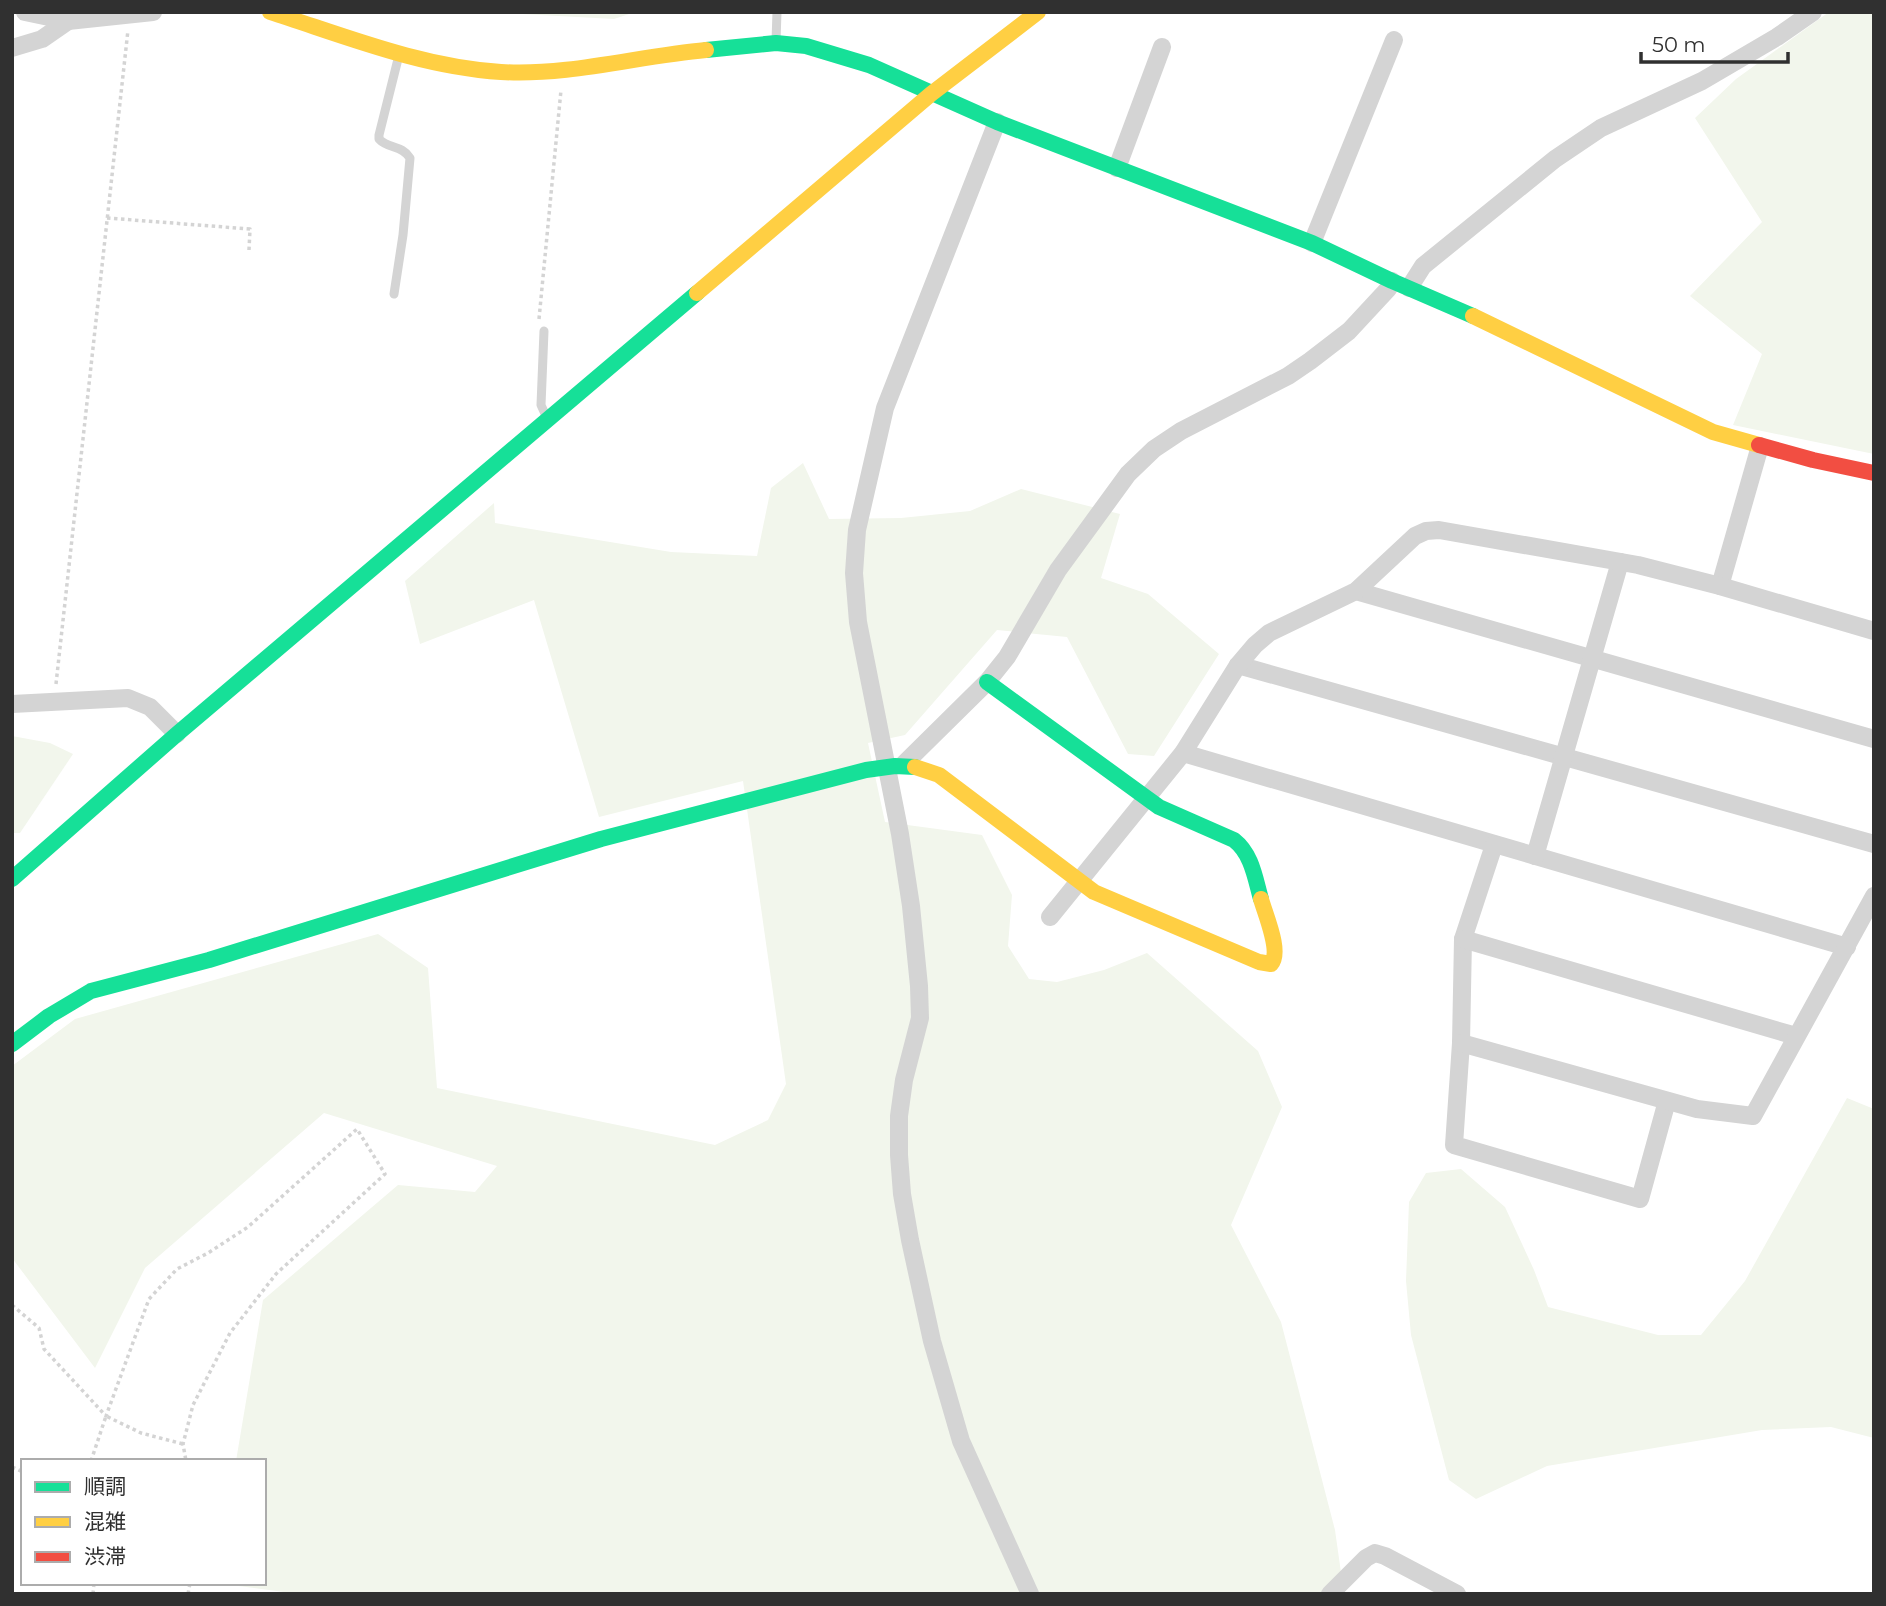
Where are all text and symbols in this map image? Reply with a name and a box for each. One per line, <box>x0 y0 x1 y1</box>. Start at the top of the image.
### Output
scale bar <box>1641 21 1788 65</box>
text: 50 m <box>1652 32 1706 57</box>
legend <box>21 1459 266 1585</box>
text: 順調 <box>84 1474 126 1499</box>
text: 混雑 <box>84 1509 126 1534</box>
text: 渋滞 <box>84 1544 126 1569</box>

